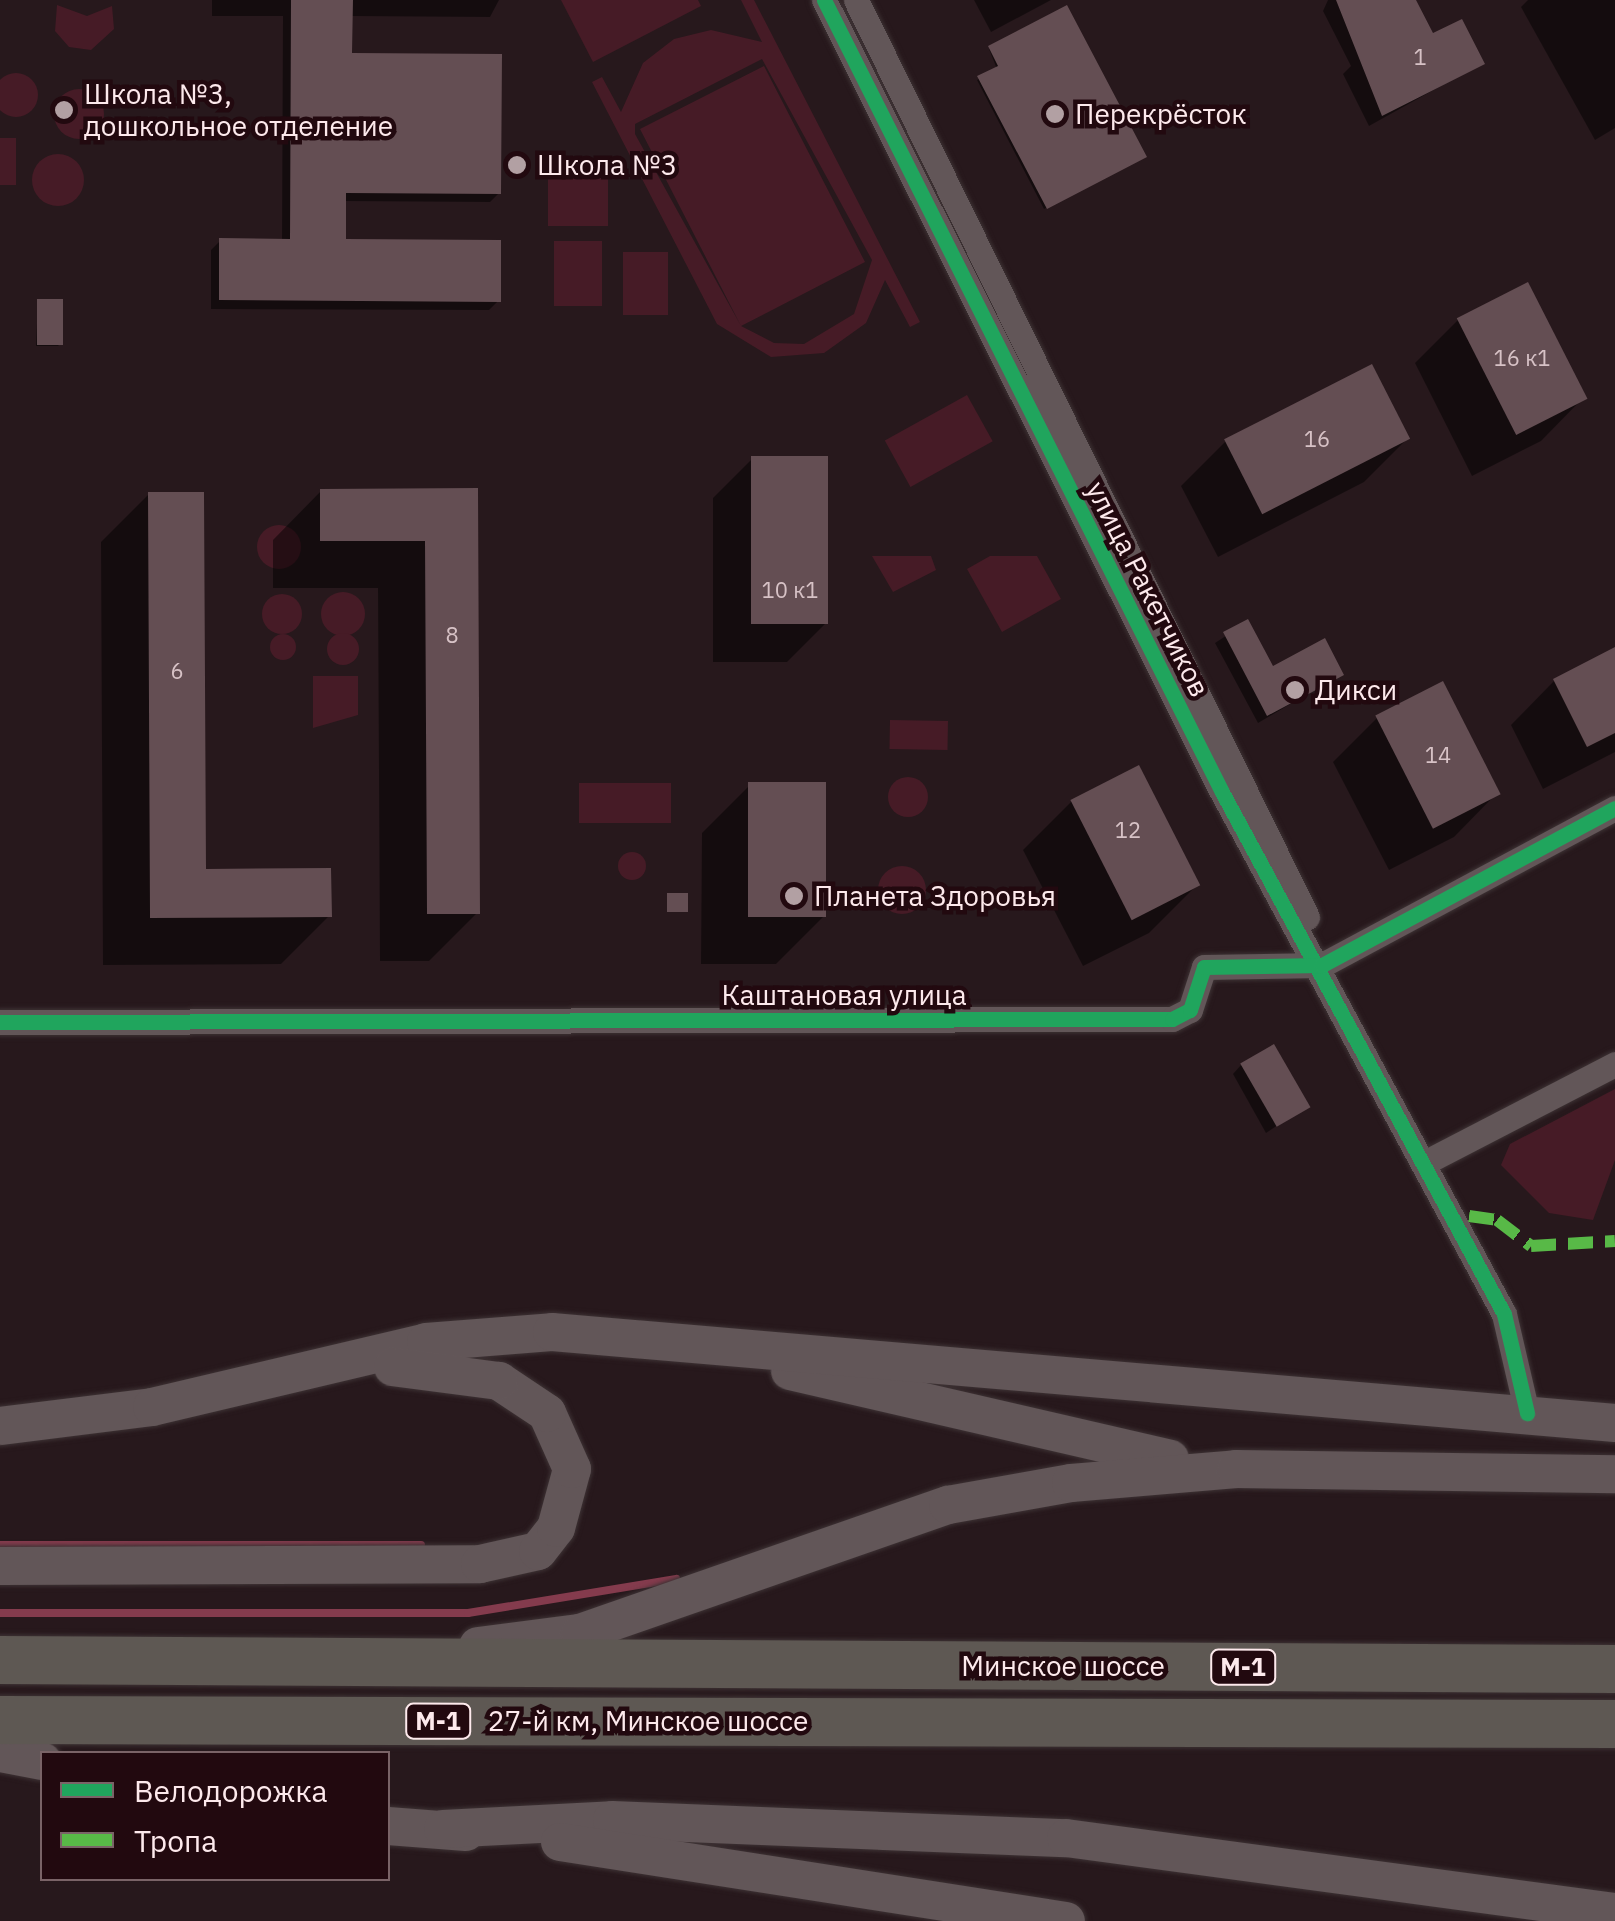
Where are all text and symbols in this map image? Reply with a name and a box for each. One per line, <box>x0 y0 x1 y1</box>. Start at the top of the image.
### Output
house number: 1 <box>1413 44 1427 70</box>
place label: Школа №3, дошкольное отделение <box>84 77 393 143</box>
place label: Перекрёсток <box>1075 97 1247 131</box>
marker: Школа №3, дошкольное отделение <box>53 99 75 121</box>
marker: Перекрёсток <box>1044 103 1066 125</box>
place label: Школа №3 <box>537 148 677 182</box>
marker: Школа №3 <box>506 154 528 176</box>
house number: 16 к1 <box>1494 345 1550 371</box>
house number: 16 <box>1304 426 1330 452</box>
street label: улица Ракетчиков <box>1079 476 1217 702</box>
house number: 10 к1 <box>762 577 818 603</box>
house number: 8 <box>445 622 459 648</box>
house number: 6 <box>170 658 184 684</box>
place label: Дикси <box>1315 673 1397 707</box>
marker: Дикси <box>1284 679 1306 701</box>
house number: 14 <box>1425 742 1451 768</box>
house number: 12 <box>1115 817 1141 843</box>
place label: Планета Здоровья <box>814 879 1056 913</box>
marker: Планета Здоровья <box>783 885 805 907</box>
street label: Каштановая улица <box>721 978 967 1012</box>
road number: М-1 <box>1208 1647 1278 1687</box>
street label: Минское шоссе <box>961 1649 1165 1683</box>
road number: М-1 <box>403 1701 473 1741</box>
street label: 27-й км, Минское шоссе <box>488 1704 808 1738</box>
legend <box>40 1751 390 1881</box>
text: Велодорожка <box>134 1771 328 1810</box>
text: Тропа <box>134 1821 217 1860</box>

